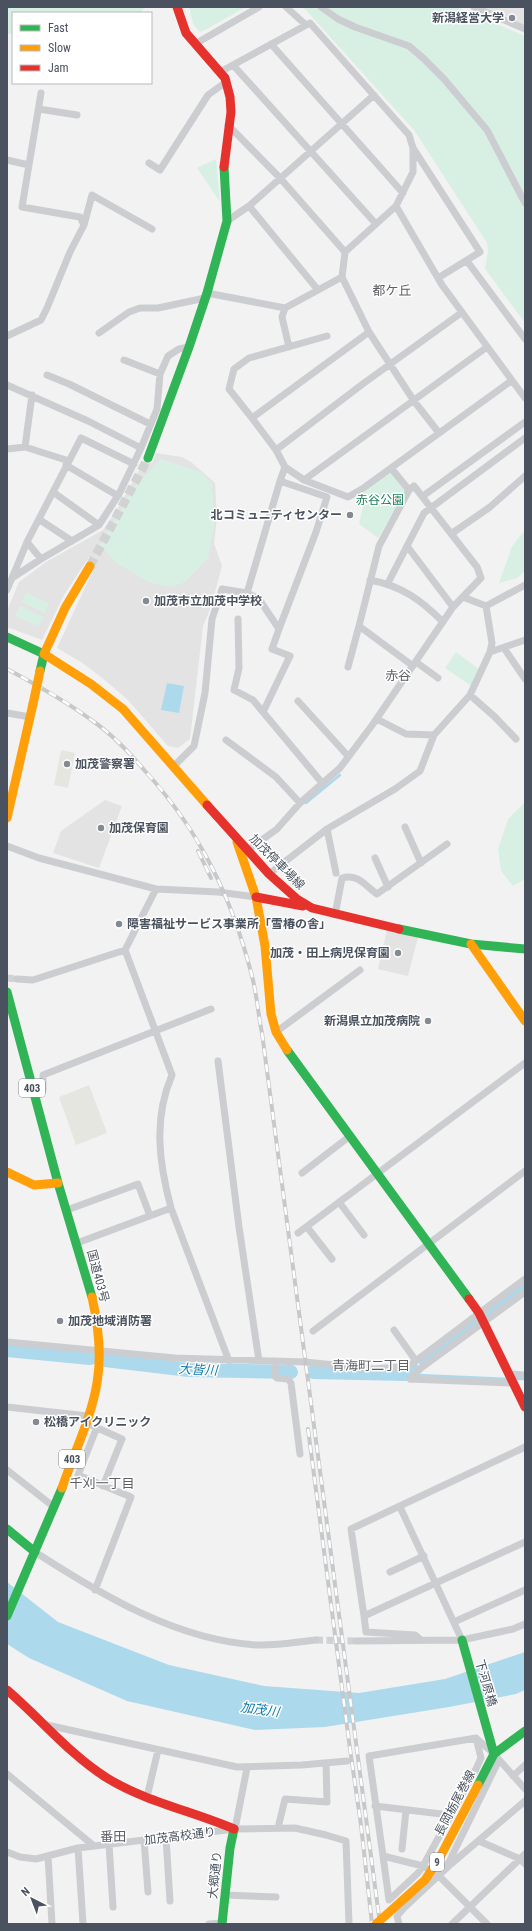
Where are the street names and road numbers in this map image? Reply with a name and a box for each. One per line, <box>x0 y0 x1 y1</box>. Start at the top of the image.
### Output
street label: 加茂停車場線 <box>247 832 307 892</box>
road number: 403 <box>19 1079 45 1097</box>
street label: 国道403号 <box>84 1248 112 1304</box>
road number: 403 <box>59 1450 85 1468</box>
street label: 下河原橋 <box>473 1658 499 1708</box>
street label: 長岡栃尾巻線 <box>432 1768 478 1838</box>
street label: 加茂高校通り <box>143 1825 217 1847</box>
street label: 大郷通り <box>206 1850 224 1900</box>
road number: 9 <box>430 1853 444 1871</box>

